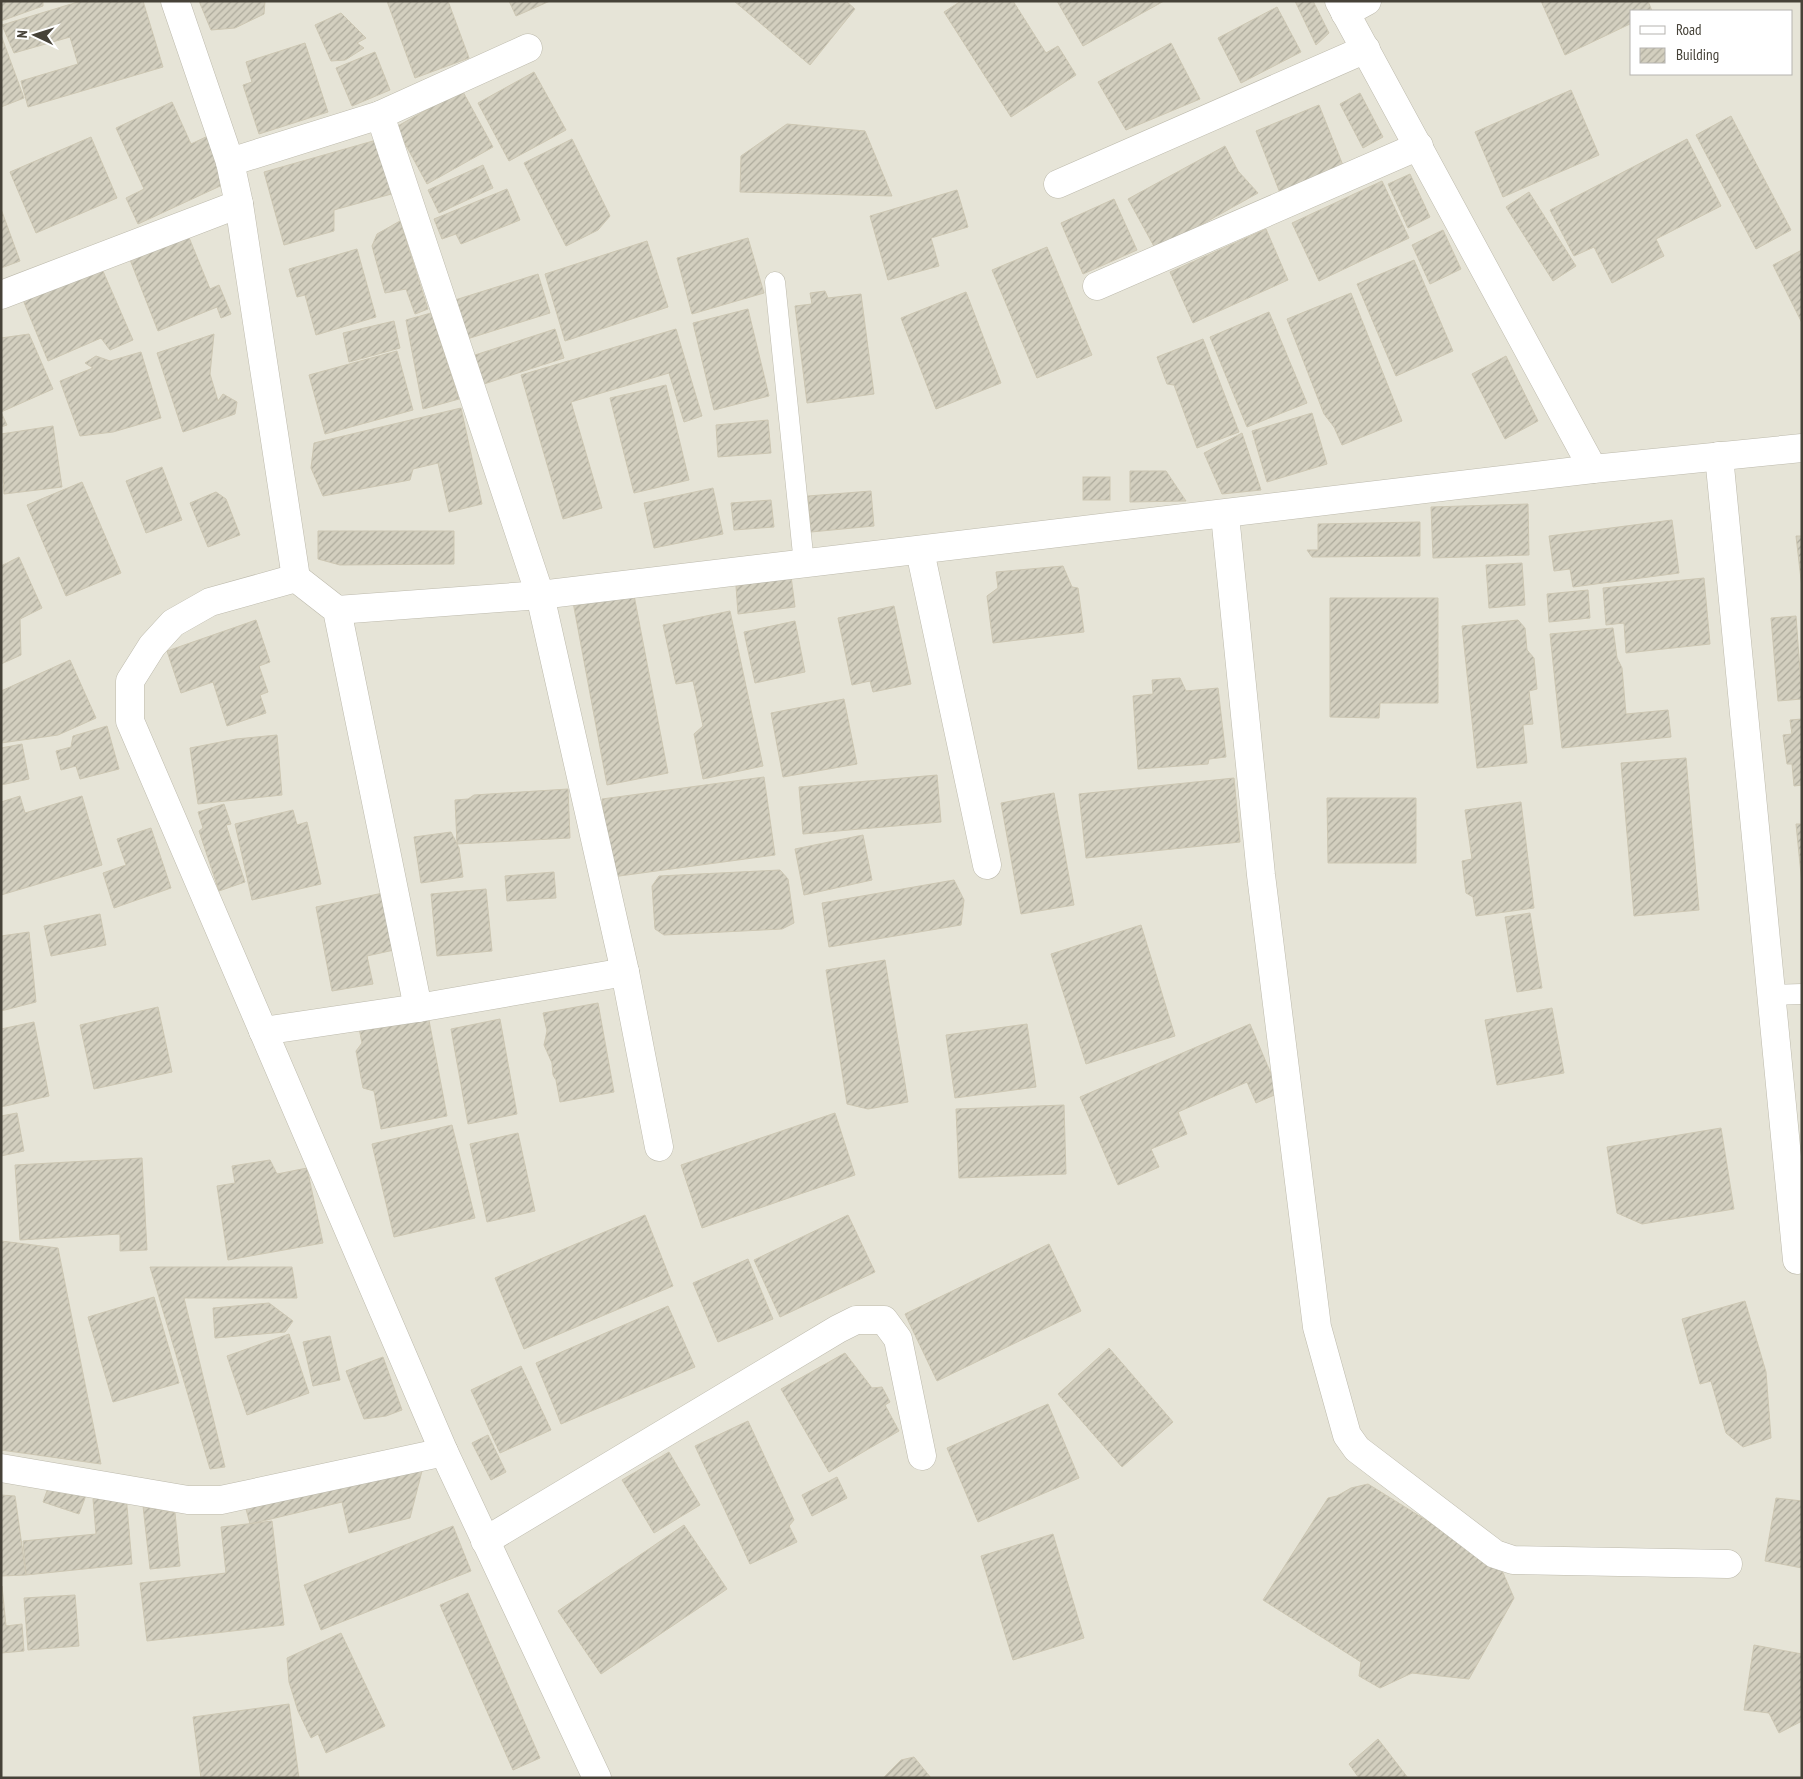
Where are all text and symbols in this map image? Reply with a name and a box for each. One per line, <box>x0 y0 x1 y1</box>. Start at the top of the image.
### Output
north arrow <box>10 10 60 60</box>
legend <box>1630 10 1793 75</box>
text: Road <box>1676 20 1702 39</box>
text: N <box>13 30 31 38</box>
text: Building <box>1676 45 1719 64</box>

